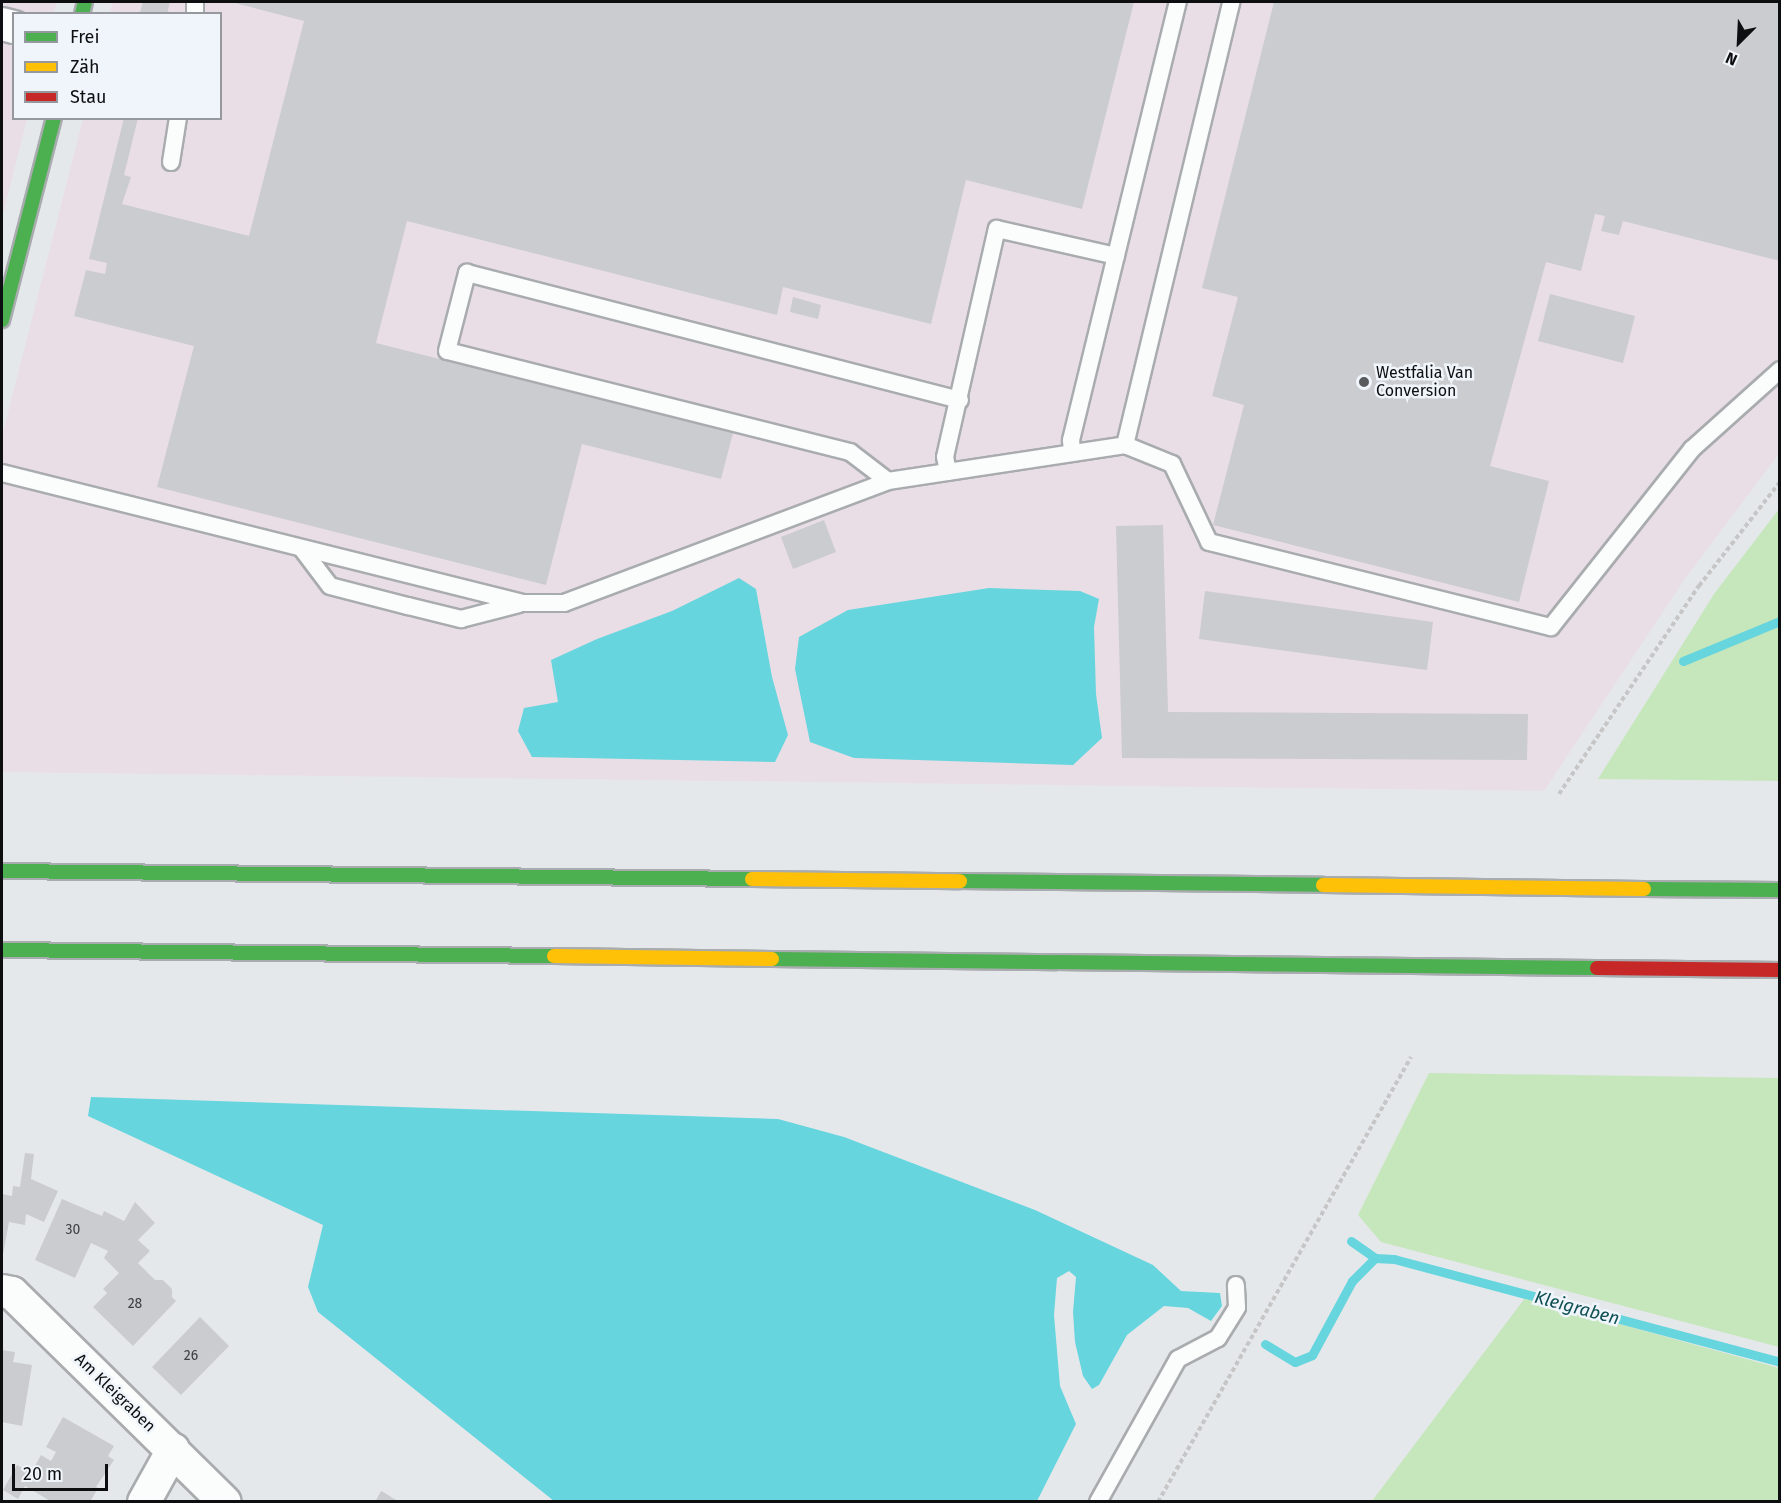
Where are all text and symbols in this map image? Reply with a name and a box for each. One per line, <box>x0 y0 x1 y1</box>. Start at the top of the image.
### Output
legend <box>12 12 222 120</box>
north arrow <box>1709 12 1769 72</box>
text: Frei <box>70 26 100 48</box>
text: N <box>1723 48 1740 70</box>
text: Zäh <box>70 56 99 78</box>
text: Stau <box>70 86 106 108</box>
place label: Westfalia Van Conversion <box>1376 363 1473 401</box>
marker: Westfalia Van Conversion <box>1357 375 1371 389</box>
house number: 30 <box>66 1222 80 1238</box>
water label: Kleigraben <box>1532 1286 1622 1330</box>
house number: 28 <box>128 1296 142 1312</box>
house number: 26 <box>184 1348 198 1364</box>
street label: Am Kleigraben <box>71 1350 159 1436</box>
scale bar <box>15 1452 111 1490</box>
text: 20 m <box>23 1463 62 1485</box>

